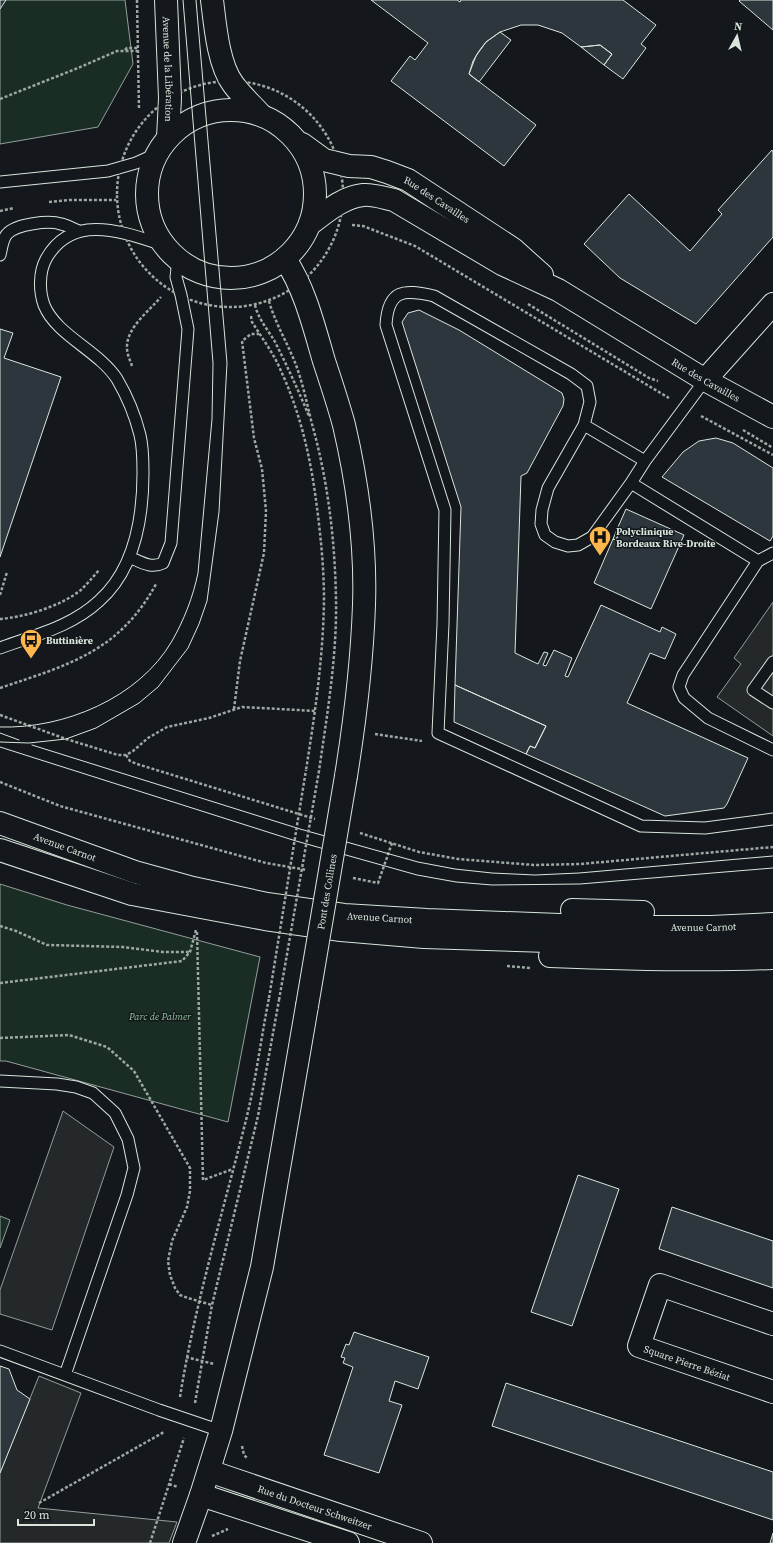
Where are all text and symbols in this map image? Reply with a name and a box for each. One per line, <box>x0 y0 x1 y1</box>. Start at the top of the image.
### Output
street label: Avenue de la Libération <box>160 16 176 122</box>
north arrow <box>717 16 757 56</box>
text: N <box>733 19 743 35</box>
street label: Rue des Cavailles <box>402 173 472 226</box>
street label: Rue des Cavailles <box>669 355 742 405</box>
hospital icon: Polyclinique Bordeaux Rive-Droite <box>587 524 613 557</box>
place label: Polyclinique Bordeaux Rive-Droite <box>616 525 715 550</box>
bus stop icon: Buttinière <box>18 627 44 660</box>
place label: Buttinière <box>46 634 93 647</box>
street label: Avenue Carnot <box>32 830 98 865</box>
street label: Pont des Collines <box>314 853 340 930</box>
street label: Avenue Carnot <box>347 909 413 926</box>
street label: Avenue Carnot <box>671 920 737 934</box>
park label: Parc de Palmer <box>128 1010 192 1023</box>
street label: Square Pierre Béziat <box>642 1342 733 1384</box>
street label: Rue du Docteur Schweitzer <box>256 1482 375 1533</box>
scale bar <box>18 1501 94 1527</box>
text: 20 m <box>24 1507 50 1523</box>

